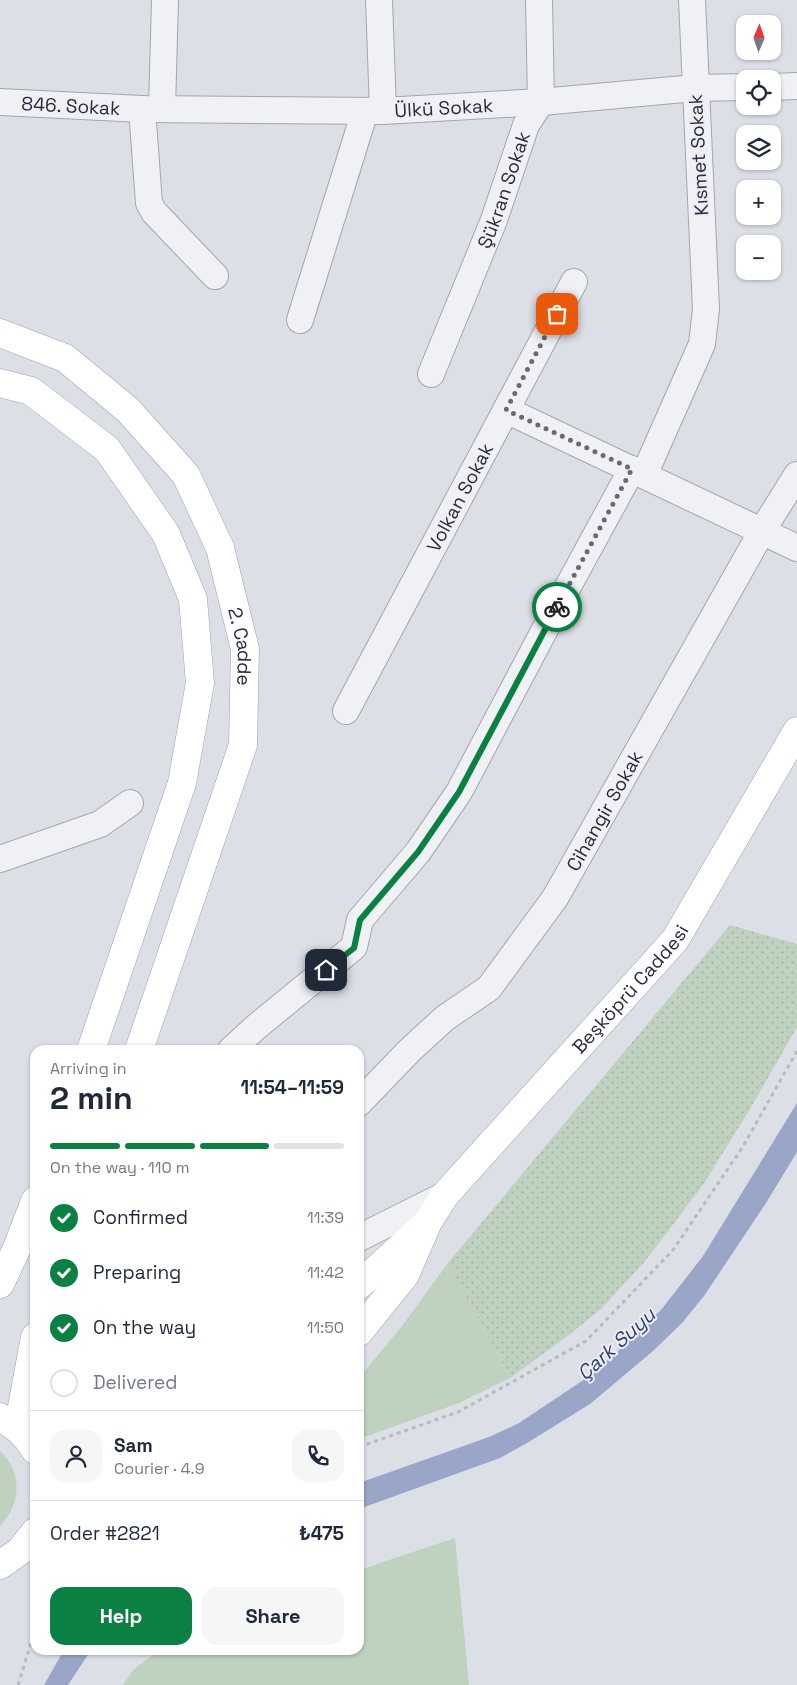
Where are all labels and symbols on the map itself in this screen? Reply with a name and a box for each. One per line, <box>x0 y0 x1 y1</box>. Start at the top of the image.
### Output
north arrow <box>736 15 781 60</box>
street label: 846. Sokak <box>21 91 121 121</box>
street label: Ülkü Sokak <box>394 93 494 123</box>
street label: Kısmet Sokak <box>683 94 714 216</box>
street label: Şükran Sokak <box>472 128 536 252</box>
pin <box>536 293 578 335</box>
street label: Volkan Sokak <box>421 439 499 556</box>
courier <box>532 582 582 632</box>
street label: 2. Cadde <box>222 605 257 686</box>
street label: Cihangir Sokak <box>561 746 649 876</box>
street label: Beşköprü Caddesi <box>567 920 694 1059</box>
pin <box>305 949 347 991</box>
water label: Çark Suyu <box>571 1301 662 1386</box>

